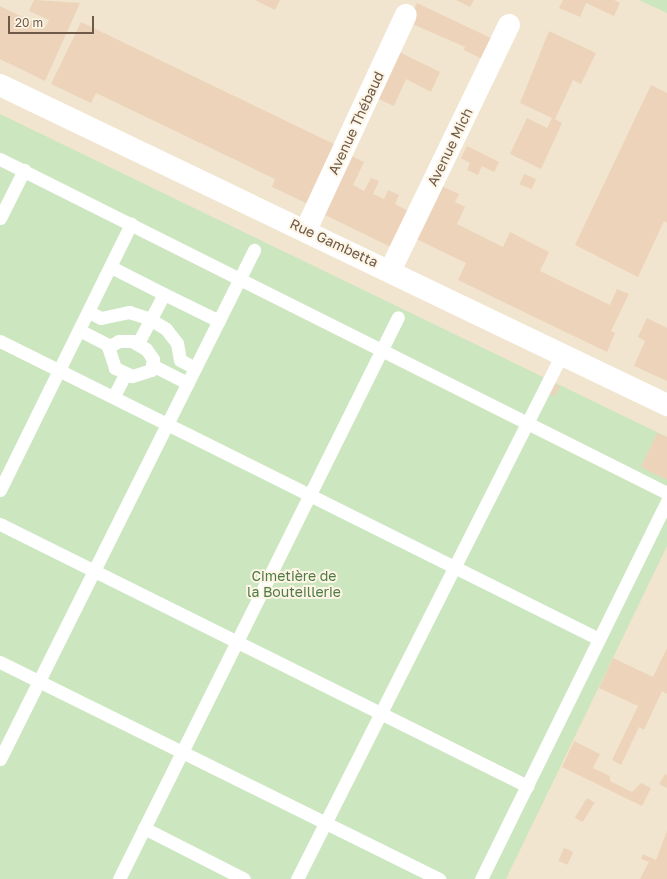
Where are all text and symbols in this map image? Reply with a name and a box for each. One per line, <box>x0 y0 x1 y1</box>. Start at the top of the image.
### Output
scale bar <box>10 8 96 34</box>
text: 20 m <box>15 15 43 30</box>
street label: Avenue Thébaud <box>325 69 387 177</box>
street label: Avenue Mich <box>424 105 476 189</box>
street label: Rue Gambetta <box>287 215 381 271</box>
park label: Cimetière de la Bouteillerie <box>247 568 341 600</box>

